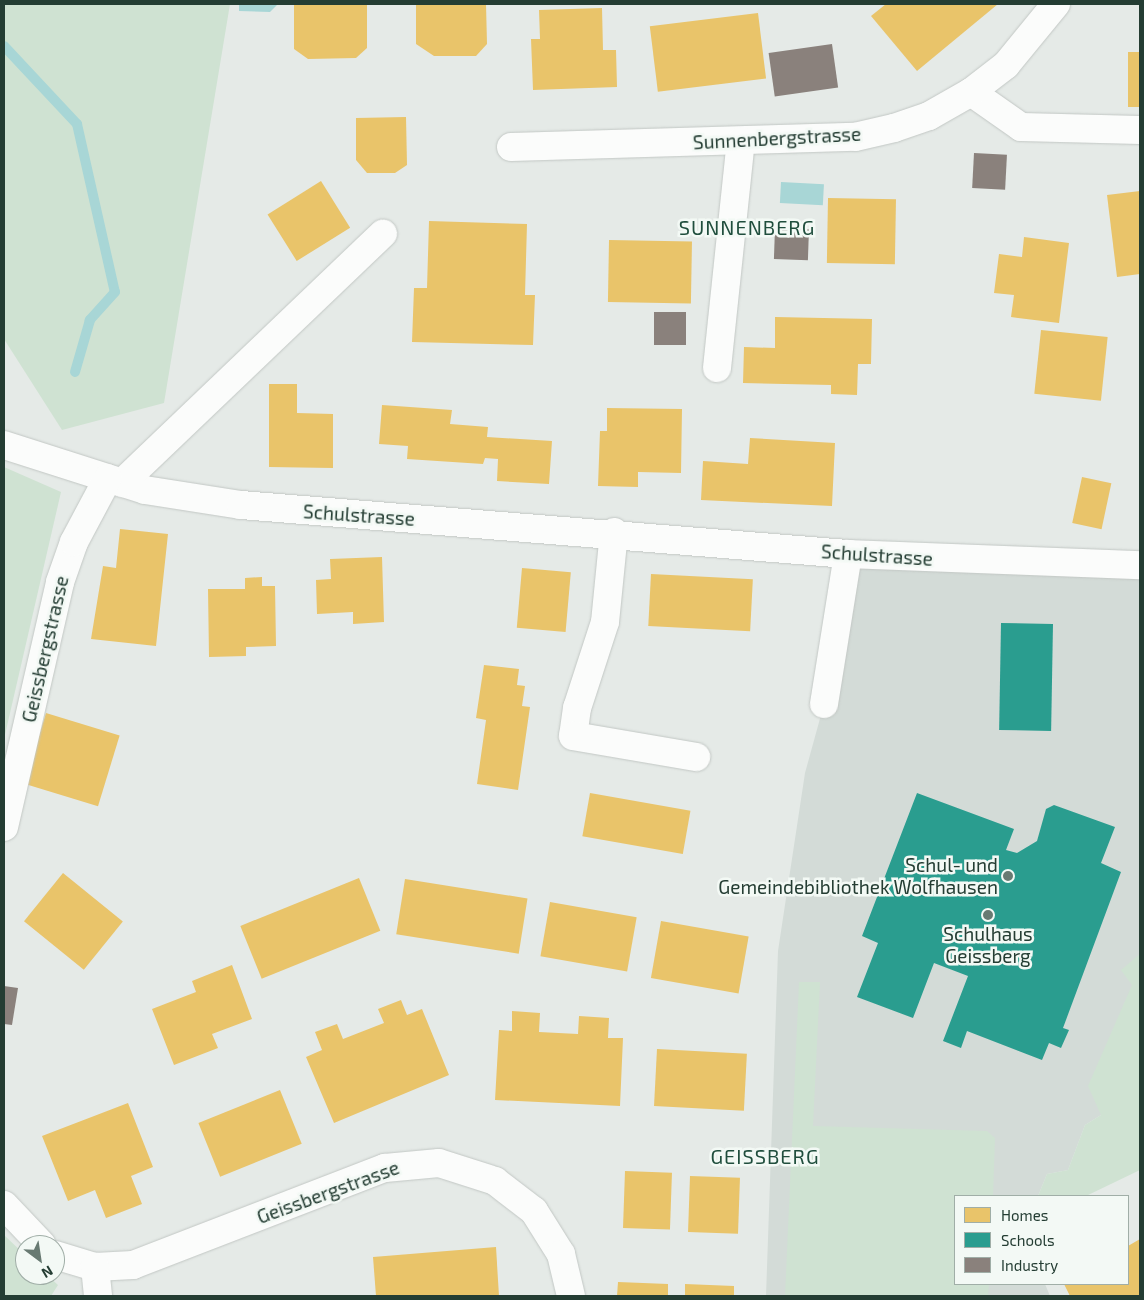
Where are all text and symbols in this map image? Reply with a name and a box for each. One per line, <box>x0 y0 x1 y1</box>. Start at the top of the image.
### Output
street label: Sunnenbergstrasse <box>692 122 862 154</box>
district label: SUNNENBERG <box>677 215 817 239</box>
street label: Schulstrasse <box>302 500 416 530</box>
street label: Schulstrasse <box>820 540 934 570</box>
street label: Geissbergstrasse <box>17 573 73 725</box>
place label: Schul- und Gemeindebibliothek Wolfhausen <box>718 854 998 898</box>
marker: Schul- und Gemeindebibliothek Wolfhausen <box>1002 870 1014 882</box>
marker: Schulhaus Geissberg <box>982 909 994 921</box>
place label: Schulhaus Geissberg <box>943 923 1033 967</box>
district label: GEISSBERG <box>709 1144 821 1168</box>
street label: Geissbergstrasse <box>254 1156 402 1228</box>
legend <box>954 1195 1129 1285</box>
text: Homes <box>1001 1206 1048 1224</box>
text: Schools <box>1001 1231 1055 1249</box>
north arrow <box>15 1235 65 1285</box>
text: Industry <box>1001 1256 1058 1274</box>
text: N <box>39 1263 56 1282</box>

